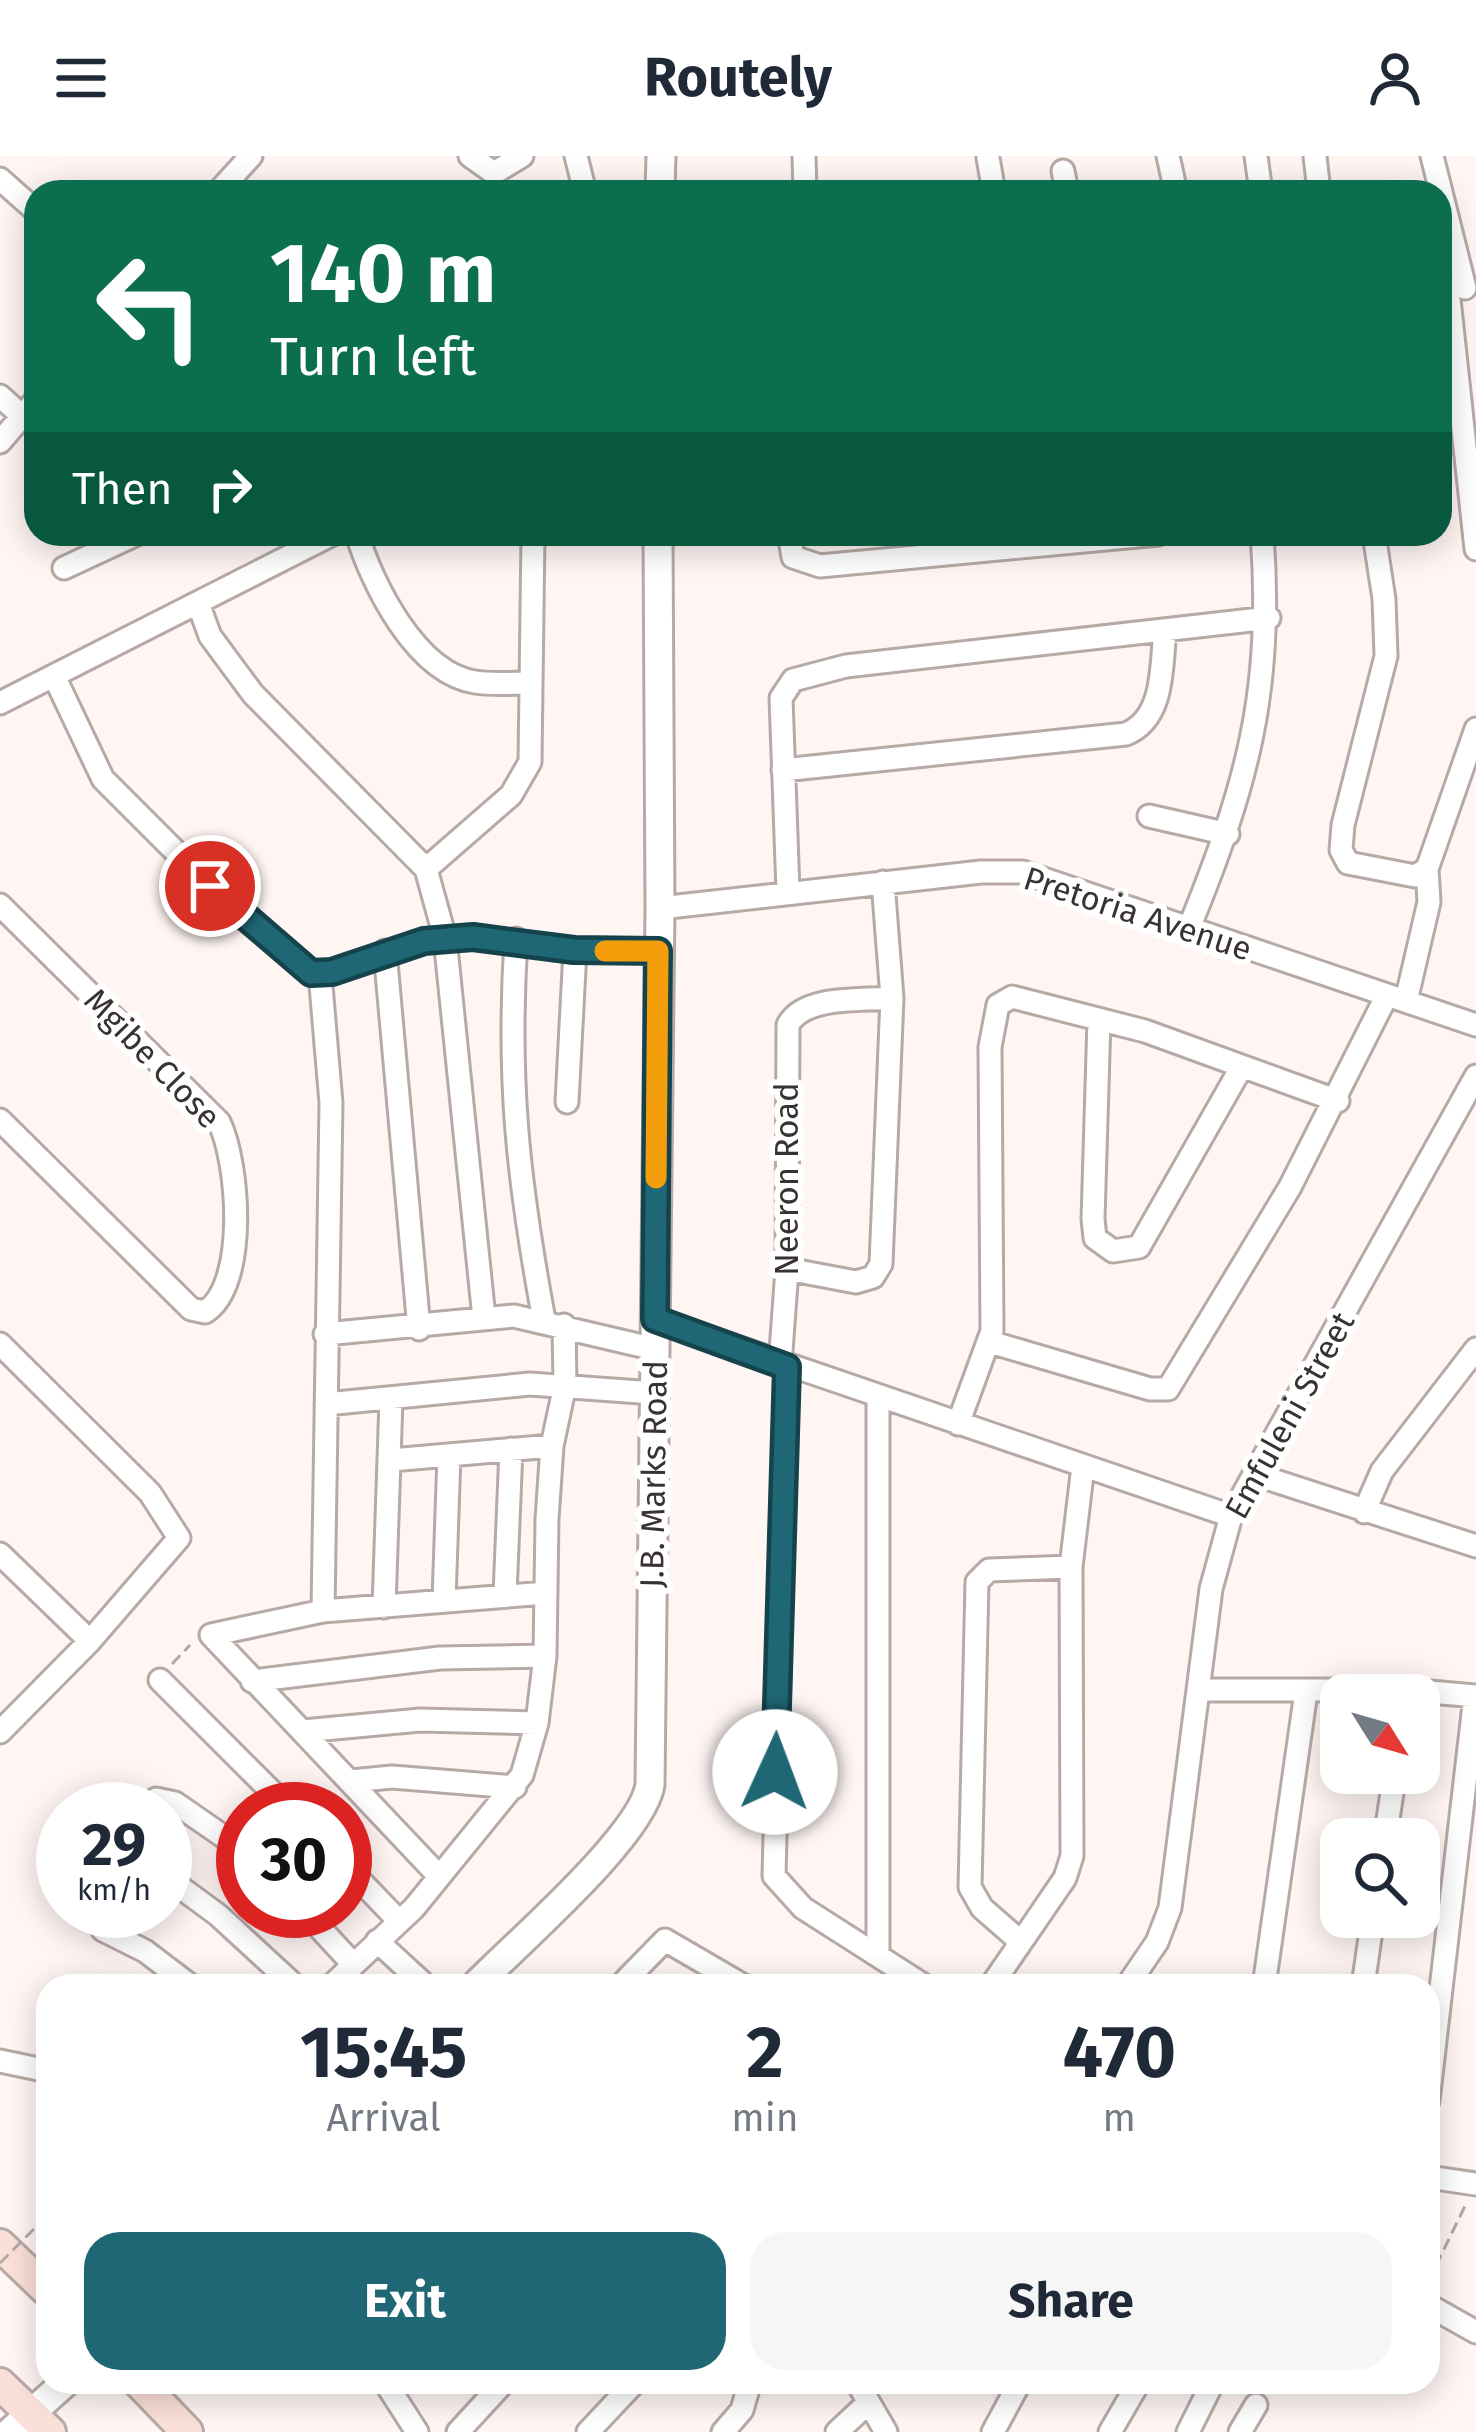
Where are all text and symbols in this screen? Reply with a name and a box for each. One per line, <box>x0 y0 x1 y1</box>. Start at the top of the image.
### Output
icon: menu <box>48 45 114 111</box>
icon: person <box>1362 45 1428 111</box>
text: Routely <box>644 46 832 110</box>
text: 140 m <box>270 223 496 324</box>
icon: left <box>72 228 228 384</box>
text: Turn left <box>270 325 477 389</box>
icon: right <box>197 456 263 522</box>
text: Then <box>72 462 173 516</box>
pin <box>159 835 261 937</box>
icon: arrive <box>177 853 243 919</box>
street label: Pretoria Avenue <box>1019 858 1257 970</box>
street label: Mgibe Close <box>76 980 229 1137</box>
street label: Neeron Road <box>767 1082 807 1276</box>
street label: Emfuleni Street <box>1217 1305 1363 1526</box>
street label: J.B. Marks Road <box>632 1360 676 1588</box>
north arrow <box>1320 1674 1440 1794</box>
map controls <box>1320 1674 1440 1938</box>
position arrow <box>712 1709 838 1835</box>
speed limit sign: 30 <box>216 1782 372 1938</box>
text: 29 <box>82 1809 146 1881</box>
button: search <box>1320 1818 1440 1938</box>
text: km/h <box>77 1872 151 1908</box>
text: 15:45 <box>300 2010 467 2096</box>
text: 2 <box>746 2010 783 2096</box>
text: 470 <box>1062 2010 1176 2096</box>
text: Arrival <box>326 2095 441 2141</box>
text: min <box>731 2095 799 2141</box>
text: m <box>1103 2095 1136 2141</box>
button: Exit <box>84 2232 726 2370</box>
button: Share <box>750 2232 1392 2370</box>

